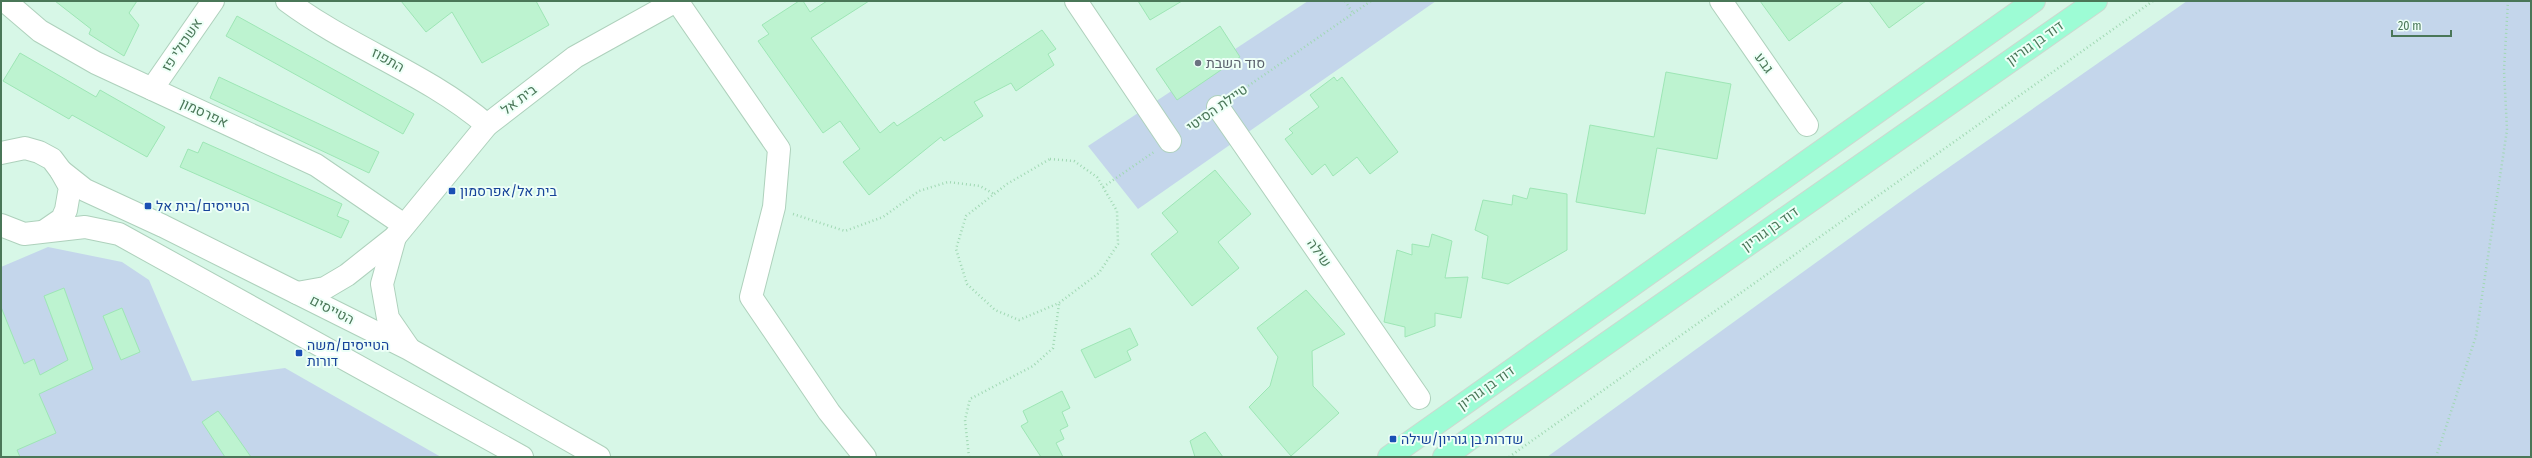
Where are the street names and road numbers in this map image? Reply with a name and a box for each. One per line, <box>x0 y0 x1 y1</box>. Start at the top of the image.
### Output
street label: אשכולי פז <box>158 15 206 75</box>
street label: דוד בן גוריון <box>2003 17 2067 69</box>
street label: התפוז <box>369 44 407 76</box>
street label: גבע <box>1751 50 1777 76</box>
street label: בית אל <box>498 81 541 119</box>
street label: טיילת הסיטי <box>1183 81 1251 135</box>
street label: אפרסמון <box>177 95 231 131</box>
street label: דוד בן גוריון <box>1738 203 1802 255</box>
street label: שילה <box>1303 236 1335 270</box>
street label: הטייסים <box>307 292 357 328</box>
street label: דוד בן גוריון <box>1454 362 1518 414</box>

